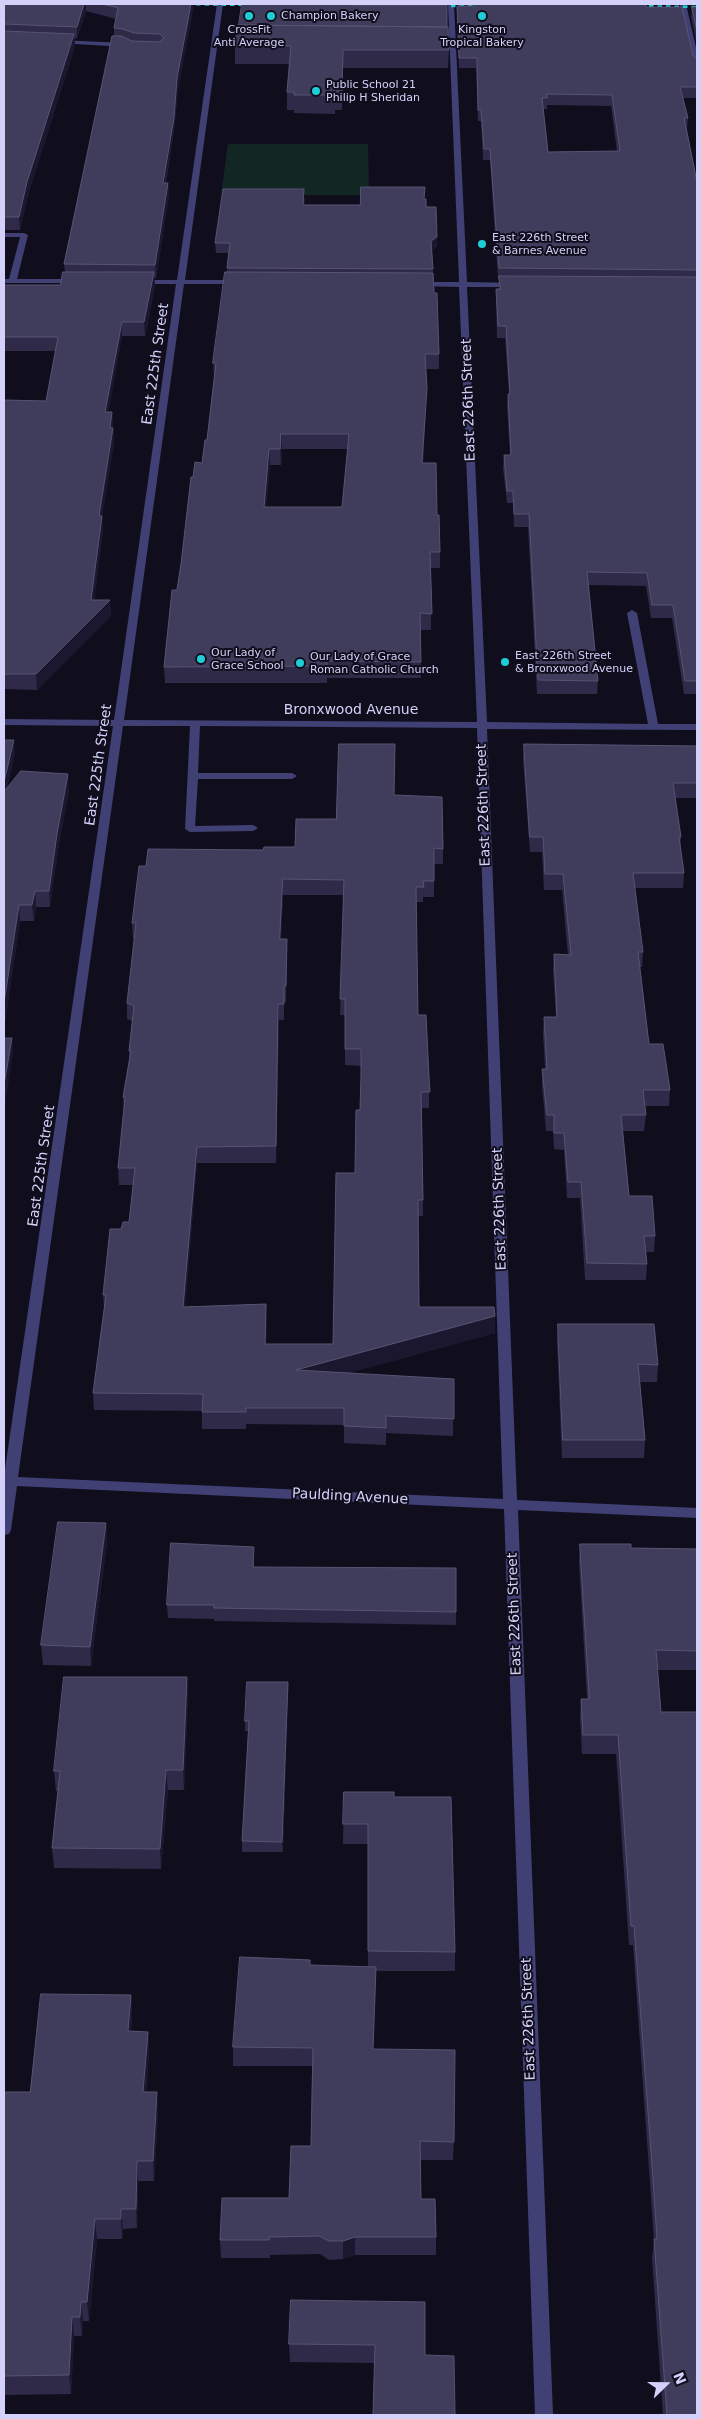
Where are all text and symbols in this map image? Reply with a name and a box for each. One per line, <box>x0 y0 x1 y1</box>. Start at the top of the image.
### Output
place label: Champion Bakery <box>281 9 378 23</box>
marker: CrossFit Anti Average <box>243 10 255 22</box>
marker: Champion Bakery <box>265 10 277 22</box>
marker: Kingston Tropical Bakery <box>476 10 488 22</box>
place label: CrossFit Anti Average <box>214 23 284 49</box>
place label: Kingston Tropical Bakery <box>440 23 524 49</box>
place label: Public School 21 Philip H Sheridan <box>326 78 420 104</box>
marker: Public School 21 Philip H Sheridan <box>310 85 322 97</box>
place label: East 226th Street & Barnes Avenue <box>492 231 588 257</box>
marker: East 226th Street & Barnes Avenue <box>476 238 488 250</box>
street label: East 225th Street <box>139 302 173 426</box>
street label: East 226th Street <box>458 338 480 462</box>
place label: Our Lady of Grace School <box>211 646 284 672</box>
place label: East 226th Street & Bronxwood Avenue <box>515 649 633 675</box>
place label: Our Lady of Grace Roman Catholic Church <box>310 650 439 676</box>
marker: Our Lady of Grace School <box>195 653 207 665</box>
marker: East 226th Street & Bronxwood Avenue <box>499 656 511 668</box>
marker: Our Lady of Grace Roman Catholic Church <box>294 657 306 669</box>
street label: Bronxwood Avenue <box>284 702 418 718</box>
street label: East 225th Street <box>82 703 116 827</box>
street label: East 226th Street <box>473 743 495 867</box>
street label: East 225th Street <box>25 1104 59 1228</box>
street label: East 226th Street <box>489 1147 511 1271</box>
street label: Paulding Avenue <box>292 1486 408 1508</box>
street label: East 226th Street <box>504 1552 526 1676</box>
street label: East 226th Street <box>518 1957 540 2081</box>
north arrow <box>641 2359 691 2409</box>
text: N <box>670 2370 690 2387</box>

